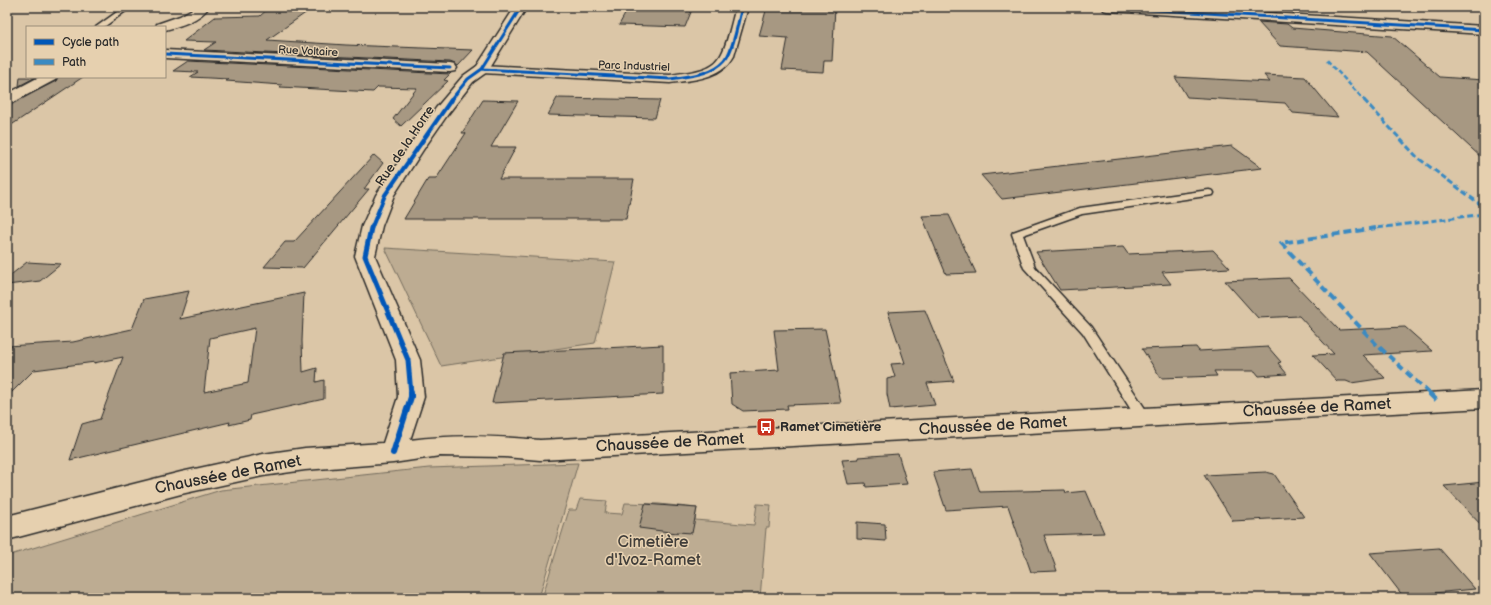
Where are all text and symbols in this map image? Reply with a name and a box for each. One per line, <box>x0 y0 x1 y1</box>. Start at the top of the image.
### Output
legend <box>26 26 166 78</box>
text: Cycle path <box>62 35 119 50</box>
street label: Rue Voltaire <box>278 43 339 59</box>
text: Path <box>62 55 87 70</box>
street label: Parc Industriel <box>598 58 670 74</box>
street label: Rue de la Horre <box>372 102 438 189</box>
street label: Chaussée de Ramet <box>1242 395 1392 421</box>
street label: Chaussée de Ramet <box>918 413 1068 439</box>
bus stop icon: Ramet Cimetière <box>755 416 777 438</box>
place label: Ramet Cimetière <box>780 419 882 435</box>
street label: Chaussée de Ramet <box>595 430 745 456</box>
street label: Chaussée de Ramet <box>153 451 303 498</box>
park label: Cimetière d'Ivoz-Ramet <box>605 533 701 570</box>

